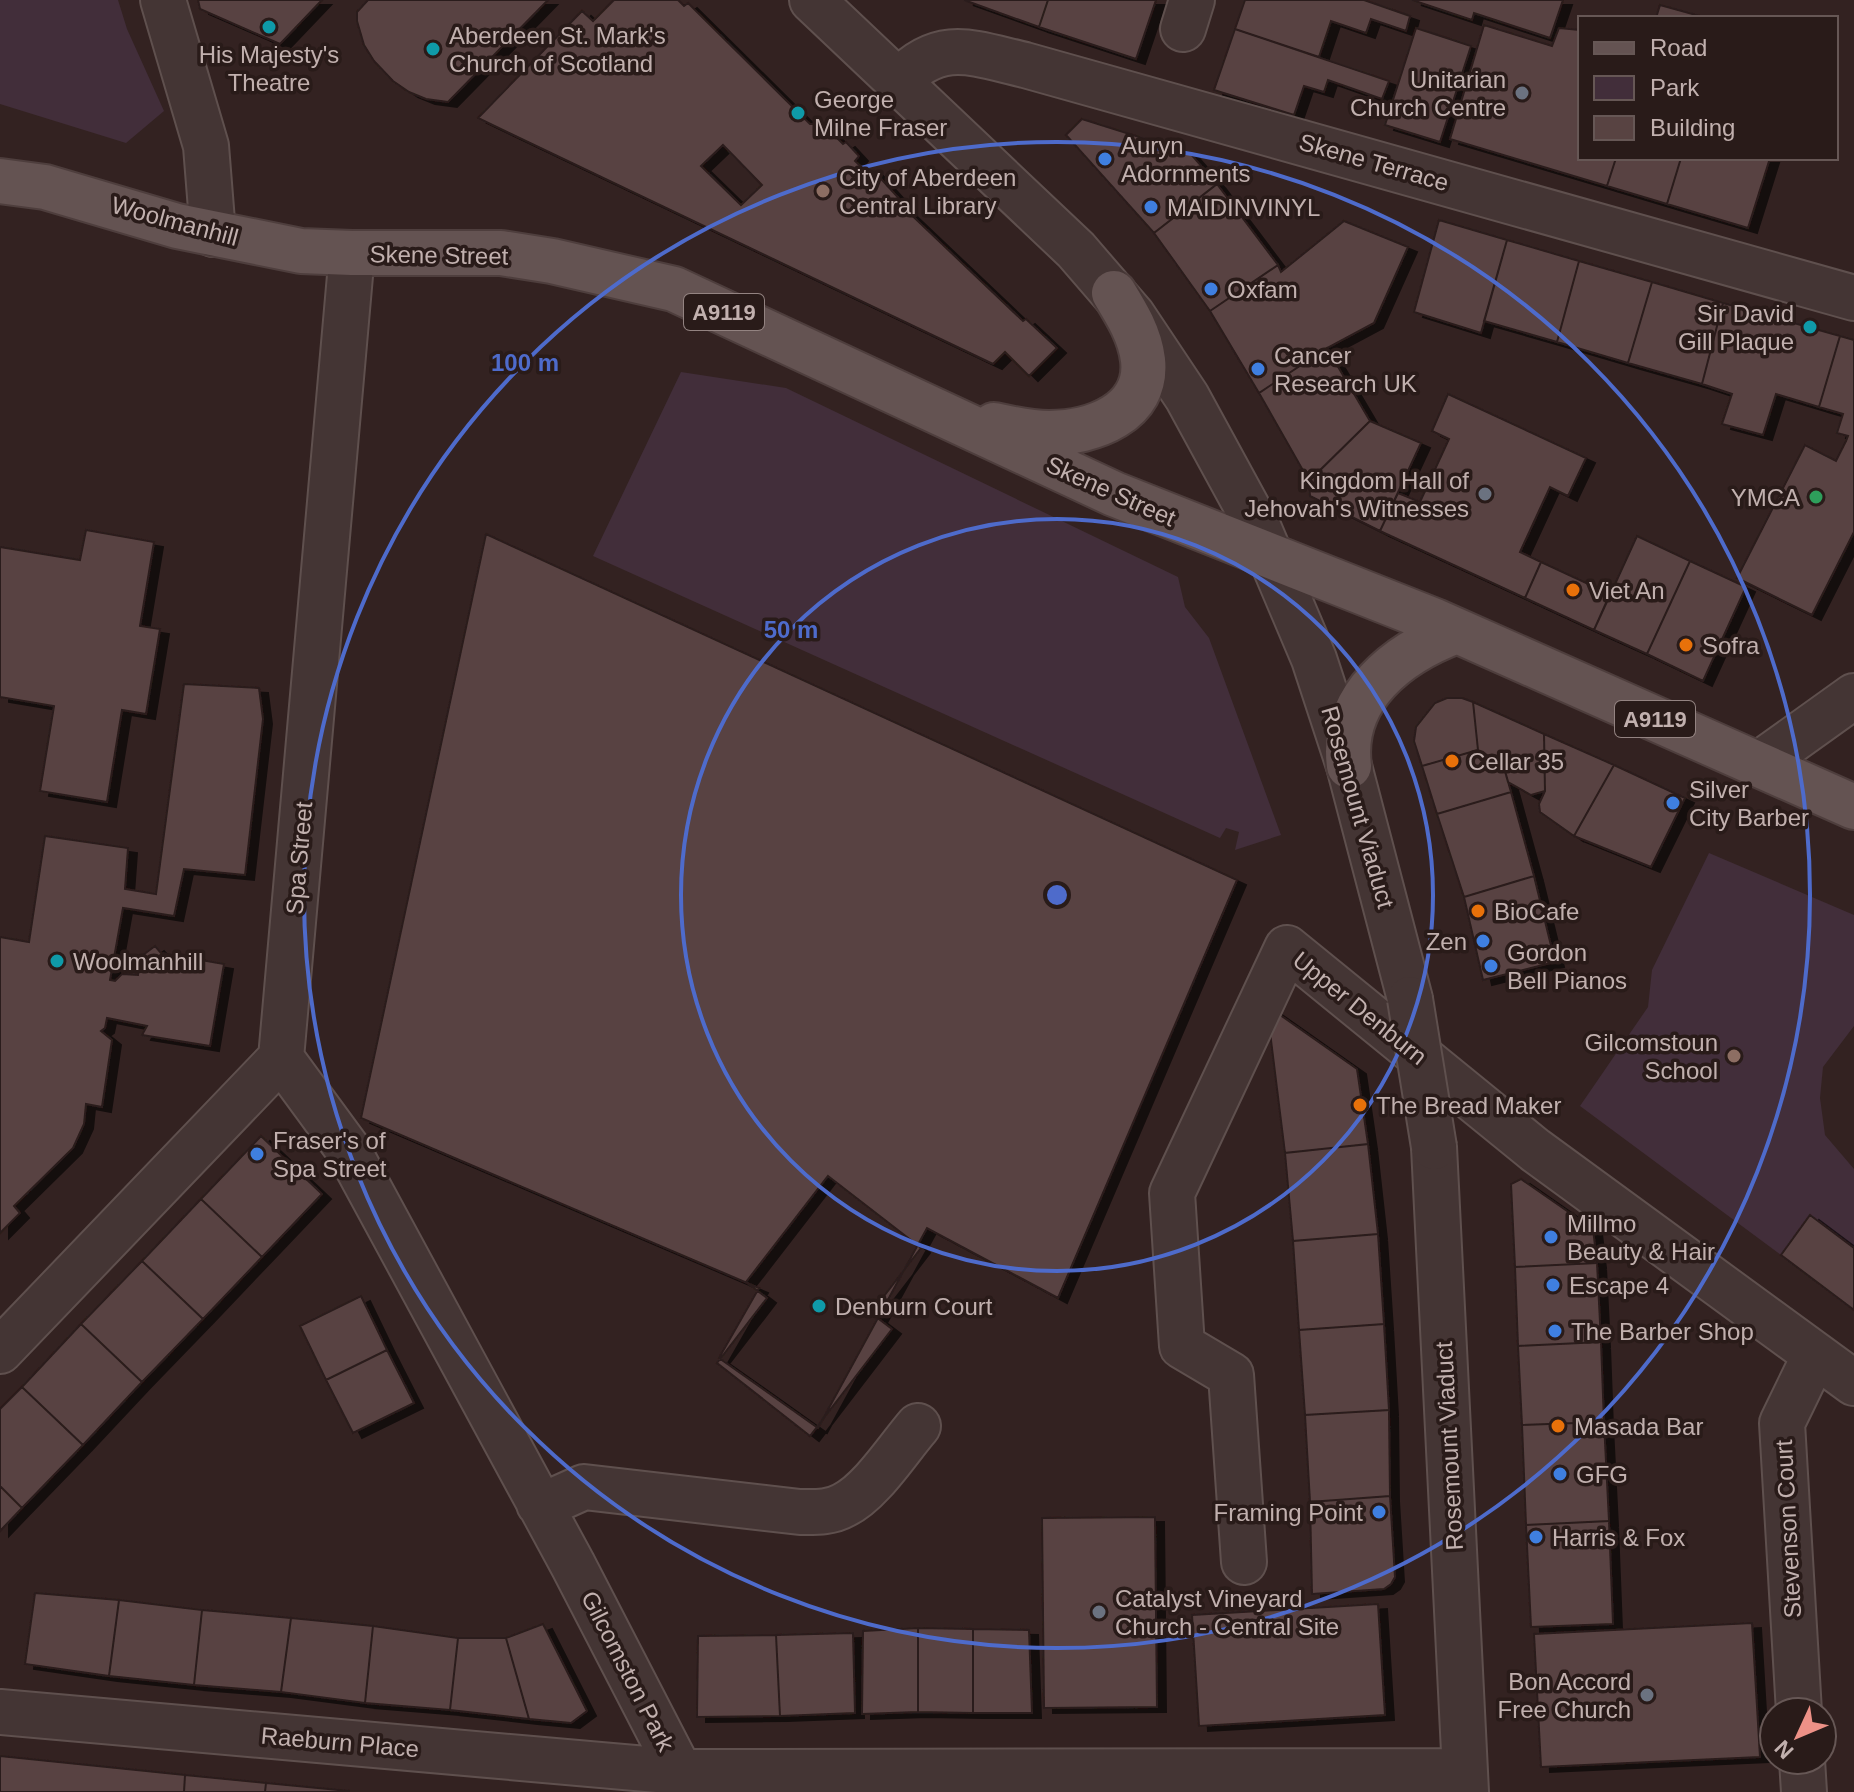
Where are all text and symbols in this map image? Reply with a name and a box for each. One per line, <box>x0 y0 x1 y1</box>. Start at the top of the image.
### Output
legend <box>1578 16 1838 160</box>
marker: His Majesty's Theatre <box>260 18 278 36</box>
place label: Aberdeen St. Mark's Church of Scotland <box>449 22 666 77</box>
text: Road <box>1650 34 1707 61</box>
marker: Aberdeen St. Mark's Church of Scotland <box>424 40 442 58</box>
place label: His Majesty's Theatre <box>199 41 339 96</box>
place label: Unitarian Church Centre <box>1350 66 1506 121</box>
text: Park <box>1650 74 1700 101</box>
marker: Unitarian Church Centre <box>1513 84 1531 102</box>
place label: George Milne Fraser <box>814 86 947 141</box>
marker: George Milne Fraser <box>789 104 807 122</box>
text: Building <box>1650 114 1735 141</box>
street label: Skene Terrace <box>1296 128 1452 196</box>
place label: Auryn Adornments <box>1121 132 1250 187</box>
marker: Auryn Adornments <box>1096 150 1114 168</box>
place label: City of Aberdeen Central Library <box>839 164 1016 219</box>
marker: City of Aberdeen Central Library <box>814 182 832 200</box>
street label: Woolmanhill <box>109 191 241 251</box>
place label: MAIDINVINYL <box>1167 194 1320 221</box>
marker: MAIDINVINYL <box>1142 198 1160 216</box>
street label: Skene Street <box>369 240 509 270</box>
place label: Oxfam <box>1227 276 1298 303</box>
marker: Oxfam <box>1202 280 1220 298</box>
road number: A9119 <box>684 294 764 330</box>
place label: Sir David Gill Plaque <box>1678 300 1794 355</box>
marker: Sir David Gill Plaque <box>1801 318 1819 336</box>
place label: Cancer Research UK <box>1274 342 1417 397</box>
text: 100 m <box>491 349 559 376</box>
marker: Cancer Research UK <box>1249 360 1267 378</box>
street label: Skene Street <box>1042 450 1180 532</box>
place label: Kingdom Hall of Jehovah's Witnesses <box>1244 467 1469 522</box>
place label: YMCA <box>1731 484 1800 511</box>
marker: Kingdom Hall of Jehovah's Witnesses <box>1476 485 1494 503</box>
marker: YMCA <box>1807 488 1825 506</box>
place label: Viet An <box>1589 577 1665 604</box>
marker: Viet An <box>1564 581 1582 599</box>
text: 50 m <box>764 616 818 643</box>
place label: Sofra <box>1702 632 1760 659</box>
marker: Sofra <box>1677 636 1695 654</box>
road number: A9119 <box>1615 701 1695 737</box>
street label: Rosemount Viaduct <box>1316 703 1400 911</box>
place label: Cellar 35 <box>1468 748 1564 775</box>
marker: Cellar 35 <box>1443 752 1461 770</box>
place label: Silver City Barber <box>1689 776 1809 831</box>
marker: Silver City Barber <box>1664 794 1682 812</box>
street label: Spa Street <box>281 800 317 916</box>
centre of rings <box>1043 881 1071 909</box>
place label: BioCafe <box>1494 898 1579 925</box>
marker: BioCafe <box>1469 902 1487 920</box>
place label: Zen <box>1426 928 1467 955</box>
marker: Zen <box>1474 932 1492 950</box>
place label: Gordon Bell Pianos <box>1507 939 1627 994</box>
street label: Upper Denburn <box>1288 946 1432 1070</box>
place label: Woolmanhill <box>73 948 203 975</box>
marker: Woolmanhill <box>48 952 66 970</box>
marker: Gordon Bell Pianos <box>1482 957 1500 975</box>
place label: Gilcomstoun School <box>1585 1029 1718 1084</box>
marker: Gilcomstoun School <box>1725 1047 1743 1065</box>
place label: The Bread Maker <box>1376 1092 1561 1119</box>
marker: The Bread Maker <box>1351 1096 1369 1114</box>
place label: Fraser's of Spa Street <box>273 1127 387 1182</box>
marker: Fraser's of Spa Street <box>248 1145 266 1163</box>
place label: Millmo Beauty & Hair <box>1567 1210 1715 1265</box>
marker: Millmo Beauty & Hair <box>1542 1228 1560 1246</box>
place label: Escape 4 <box>1569 1272 1669 1299</box>
marker: Escape 4 <box>1544 1276 1562 1294</box>
place label: Denburn Court <box>835 1293 993 1320</box>
marker: Denburn Court <box>810 1297 828 1315</box>
place label: The Barber Shop <box>1571 1318 1754 1345</box>
marker: The Barber Shop <box>1546 1322 1564 1340</box>
street label: Rosemount Viaduct <box>1430 1341 1468 1551</box>
place label: Masada Bar <box>1574 1413 1703 1440</box>
marker: Masada Bar <box>1549 1417 1567 1435</box>
street label: Stevenson Court <box>1770 1439 1806 1619</box>
place label: GFG <box>1576 1461 1628 1488</box>
marker: GFG <box>1551 1465 1569 1483</box>
place label: Framing Point <box>1214 1499 1363 1526</box>
marker: Framing Point <box>1370 1503 1388 1521</box>
place label: Harris & Fox <box>1552 1524 1685 1551</box>
marker: Harris & Fox <box>1527 1528 1545 1546</box>
place label: Catalyst Vineyard Church - Central Site <box>1115 1585 1339 1640</box>
street label: Gilcomston Park <box>576 1586 680 1756</box>
marker: Catalyst Vineyard Church - Central Site <box>1090 1603 1108 1621</box>
place label: Bon Accord Free Church <box>1498 1668 1631 1723</box>
marker: Bon Accord Free Church <box>1638 1686 1656 1704</box>
north arrow <box>1758 1696 1838 1776</box>
street label: Raeburn Place <box>260 1722 420 1762</box>
text: N <box>1769 1735 1798 1764</box>

